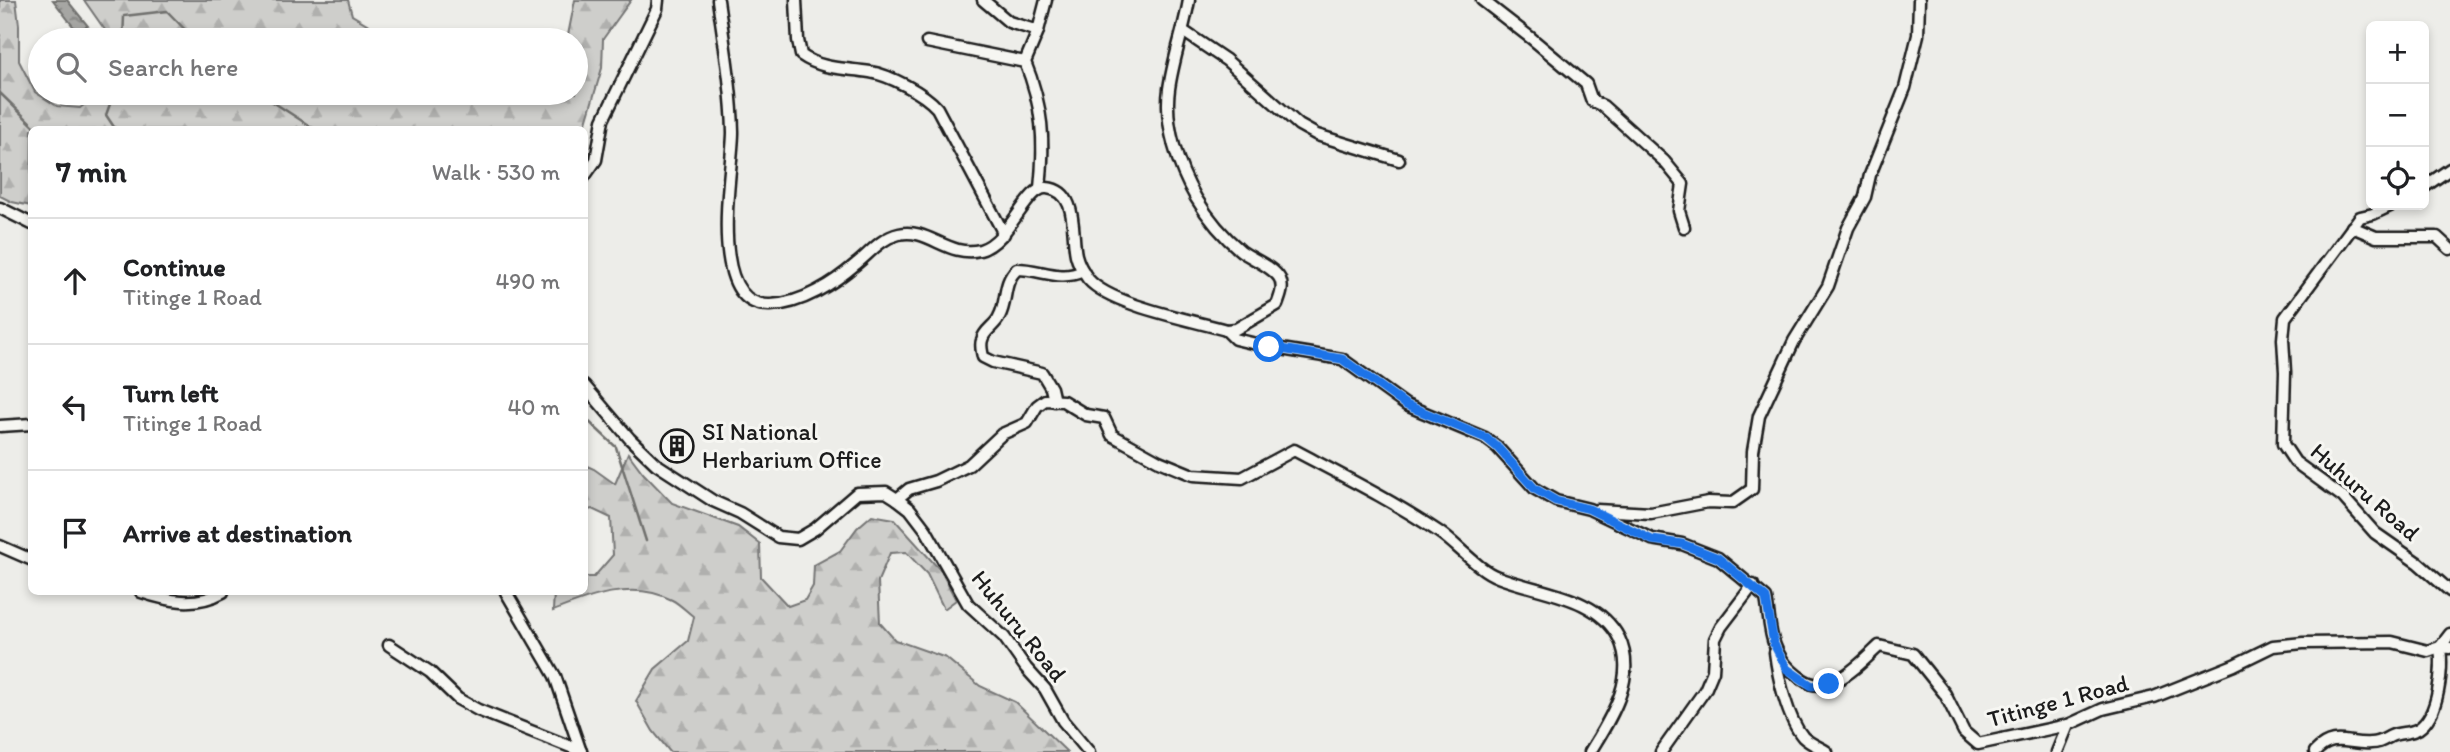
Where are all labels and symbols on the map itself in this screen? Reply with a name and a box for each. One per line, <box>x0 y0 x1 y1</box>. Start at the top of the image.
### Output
route start <box>1253 331 1284 362</box>
place label: SI National Herbarium Office <box>702 417 882 474</box>
building icon: SI National Herbarium Office <box>658 427 696 465</box>
street label: Huhuru Road <box>2305 436 2426 547</box>
street label: Huhuru Road <box>966 564 1073 687</box>
route end <box>1813 668 1844 699</box>
street label: Titinge 1 Road <box>1984 668 2132 733</box>

